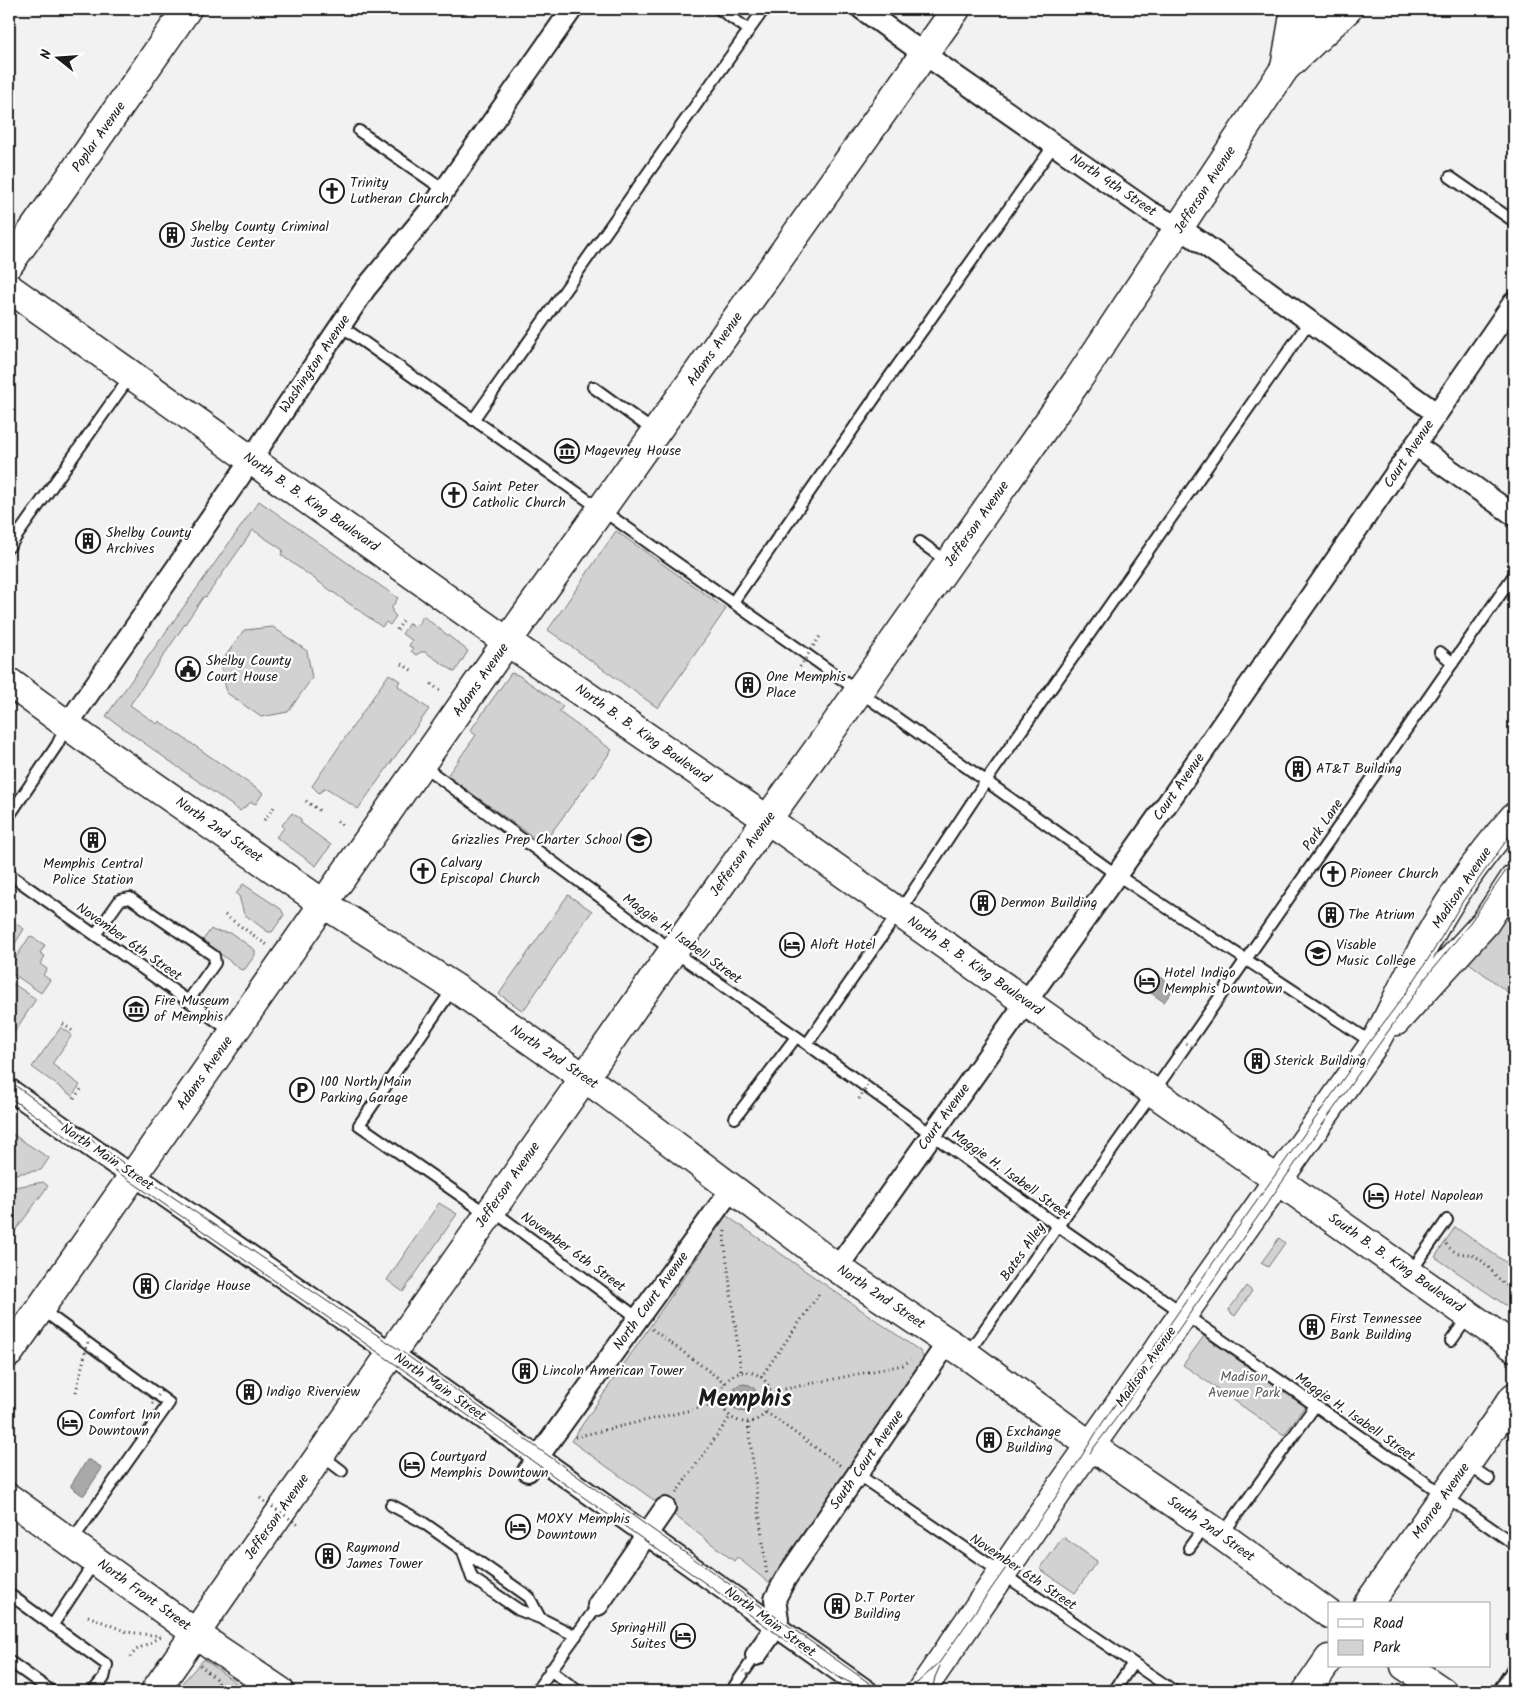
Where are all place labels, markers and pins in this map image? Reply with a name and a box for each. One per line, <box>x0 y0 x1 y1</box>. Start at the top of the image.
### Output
place label: Trinity Lutheran Church <box>350 172 449 210</box>
church icon: Trinity Lutheran Church <box>319 178 345 204</box>
place label: Shelby County Criminal Justice Center <box>190 216 330 254</box>
building icon: Shelby County Criminal Justice Center <box>159 222 185 248</box>
museum icon: Magevney House <box>554 438 580 464</box>
place label: Magevney House <box>584 440 682 462</box>
place label: Saint Peter Catholic Church <box>472 476 566 514</box>
church icon: Saint Peter Catholic Church <box>441 482 467 508</box>
place label: Shelby County Archives <box>106 522 192 560</box>
building icon: Shelby County Archives <box>75 528 101 554</box>
place label: Shelby County Court House <box>206 650 292 688</box>
public building icon: Shelby County Court House <box>175 656 201 682</box>
place label: One Memphis Place <box>766 666 846 704</box>
building icon: One Memphis Place <box>735 672 761 698</box>
building icon: AT&T Building <box>1285 756 1311 782</box>
place label: AT&T Building <box>1316 758 1402 780</box>
building icon: Memphis Central Police Station <box>80 827 106 853</box>
school or university icon: Grizzlies Prep Charter School <box>626 827 652 853</box>
place label: Grizzlies Prep Charter School <box>451 829 623 851</box>
place label: Calvary Episcopal Church <box>440 852 540 890</box>
place label: Memphis Central Police Station <box>43 853 143 891</box>
church icon: Calvary Episcopal Church <box>410 858 436 884</box>
church icon: Pioneer Church <box>1320 861 1346 887</box>
place label: Pioneer Church <box>1350 863 1439 885</box>
building icon: Dermon Building <box>970 890 996 916</box>
place label: Dermon Building <box>1000 892 1097 914</box>
building icon: The Atrium <box>1318 902 1344 928</box>
place label: The Atrium <box>1348 904 1415 926</box>
hotel icon: Aloft Hotel <box>779 932 805 958</box>
place label: Aloft Hotel <box>810 934 876 956</box>
place label: Visable Music College <box>1336 934 1416 972</box>
school or university icon: Visable Music College <box>1305 940 1331 966</box>
place label: Hotel Indigo Memphis Downtown <box>1164 962 1283 1000</box>
hotel icon: Hotel Indigo Memphis Downtown <box>1134 968 1160 994</box>
place label: Fire Museum of Memphis <box>154 990 229 1028</box>
museum icon: Fire Museum of Memphis <box>123 996 149 1022</box>
building icon: Sterick Building <box>1244 1048 1270 1074</box>
place label: Sterick Building <box>1274 1050 1366 1072</box>
place label: 100 North Main Parking Garage <box>320 1071 411 1109</box>
parking icon: 100 North Main Parking Garage <box>289 1077 315 1103</box>
hotel icon: Hotel Napolean <box>1363 1183 1389 1209</box>
place label: Hotel Napolean <box>1394 1185 1483 1207</box>
building icon: Claridge House <box>133 1273 159 1299</box>
place label: Claridge House <box>164 1275 251 1297</box>
place label: First Tennessee Bank Building <box>1330 1308 1423 1346</box>
building icon: First Tennessee Bank Building <box>1299 1314 1325 1340</box>
building icon: Lincoln American Tower <box>512 1358 538 1384</box>
place label: Lincoln American Tower <box>542 1360 685 1382</box>
building icon: Indigo Riverview <box>236 1379 262 1405</box>
place label: Indigo Riverview <box>266 1381 361 1403</box>
place label: Comfort Inn Downtown <box>88 1404 160 1442</box>
hotel icon: Comfort Inn Downtown <box>57 1410 83 1436</box>
place label: Exchange Building <box>1006 1421 1062 1459</box>
building icon: Exchange Building <box>976 1427 1002 1453</box>
place label: Courtyard Memphis Downtown <box>430 1446 549 1484</box>
hotel icon: Courtyard Memphis Downtown <box>399 1452 425 1478</box>
place label: MOXY Memphis Downtown <box>536 1508 630 1546</box>
hotel icon: MOXY Memphis Downtown <box>505 1514 531 1540</box>
place label: Raymond James Tower <box>346 1537 424 1575</box>
building icon: Raymond James Tower <box>315 1543 341 1569</box>
place label: D.T Porter Building <box>854 1587 916 1625</box>
building icon: D.T Porter Building <box>824 1593 850 1619</box>
place label: SpringHill Suites <box>610 1617 667 1655</box>
hotel icon: SpringHill Suites <box>670 1623 696 1649</box>

